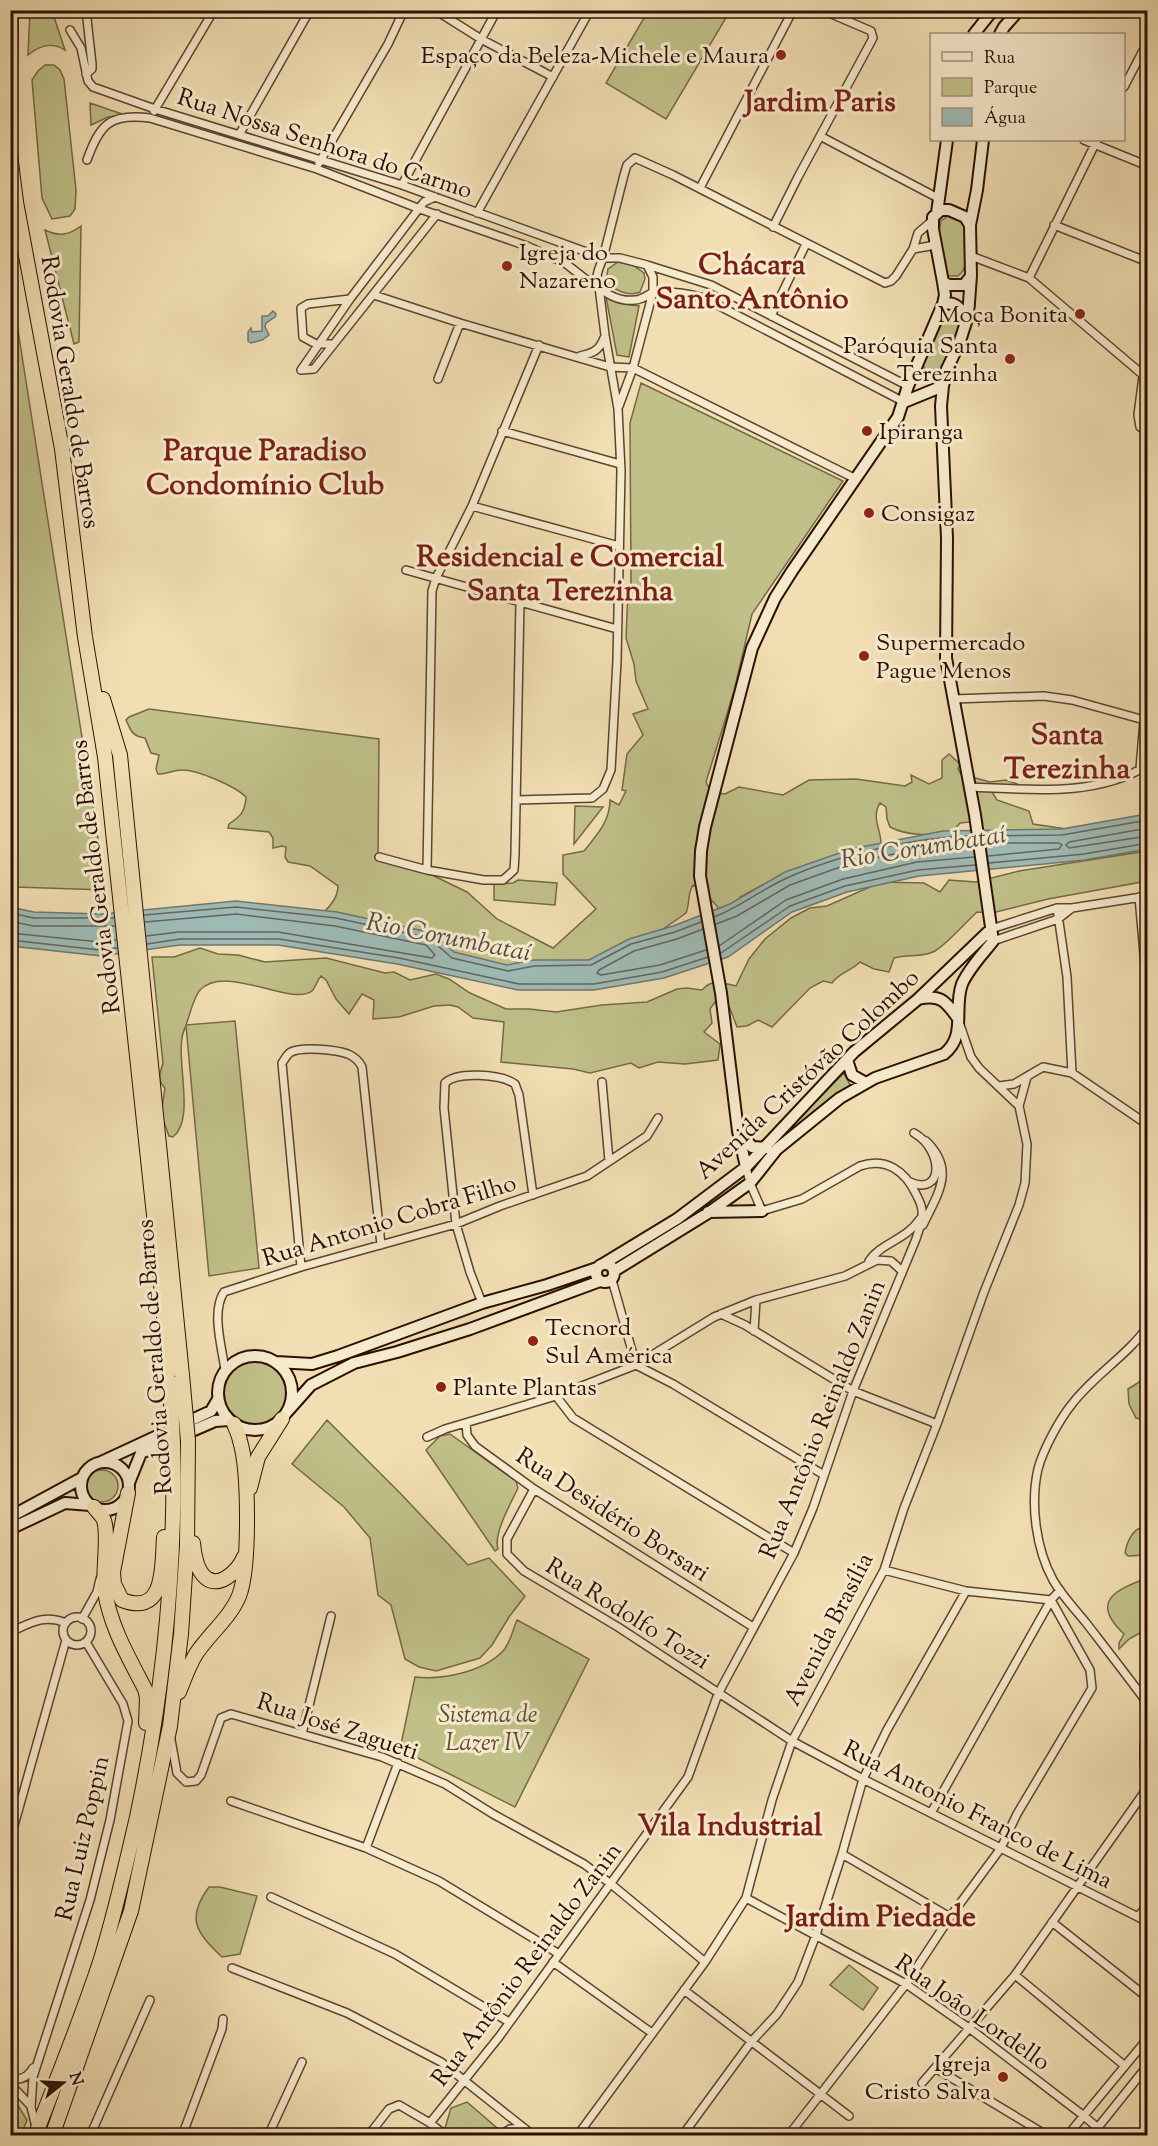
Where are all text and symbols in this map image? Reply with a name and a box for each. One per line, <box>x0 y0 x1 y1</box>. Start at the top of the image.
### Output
legend <box>930 33 1125 141</box>
place label: Espaço da Beleza-Michele e Maura <box>421 40 769 74</box>
text: Rua <box>984 46 1015 72</box>
marker: Espaço da Beleza-Michele e Maura <box>774 48 788 62</box>
text: Parque <box>984 76 1037 102</box>
street label: Rua Nossa Senhora do Carmo <box>172 81 476 209</box>
district label: Jardim Paris <box>742 82 896 125</box>
text: Água <box>984 106 1026 132</box>
place label: Igreja do Nazareno <box>519 237 616 299</box>
district label: Chácara Santo Antônio <box>655 245 849 322</box>
street label: Rodovia Geraldo de Barros <box>31 253 107 531</box>
marker: Igreja do Nazareno <box>500 259 514 273</box>
place label: Moça Bonita <box>938 299 1068 333</box>
marker: Moça Bonita <box>1073 307 1087 321</box>
place label: Paróquia Santa Terezinha <box>843 330 998 392</box>
marker: Paróquia Santa Terezinha <box>1003 352 1017 366</box>
place label: Ipiranga <box>879 416 964 450</box>
marker: Ipiranga <box>860 424 874 438</box>
district label: Parque Paradiso Condomínio Club <box>146 431 384 508</box>
place label: Consigaz <box>881 498 975 532</box>
marker: Consigaz <box>862 506 876 520</box>
district label: Residencial e Comercial Santa Terezinha <box>416 537 724 614</box>
place label: Supermercado Pague Menos <box>876 627 1025 689</box>
marker: Supermercado Pague Menos <box>857 649 871 663</box>
district label: Santa Terezinha <box>1004 715 1131 792</box>
street label: Rodovia Geraldo de Barros <box>63 738 131 1016</box>
water label: Rio Corumbataí <box>838 817 1009 880</box>
water label: Rio Corumbataí <box>363 904 534 973</box>
street label: Avenida Cristóvão Colombo <box>689 962 928 1189</box>
street label: Rua Antonio Cobra Filho <box>259 1167 521 1277</box>
street label: Rodovia Geraldo de Barros <box>129 1218 183 1496</box>
street label: Rua Antônio Reinaldo Zanin <box>752 1275 895 1564</box>
place label: Tecnord Sul América <box>545 1312 673 1374</box>
marker: Tecnord Sul América <box>526 1334 540 1348</box>
place label: Plante Plantas <box>453 1372 597 1406</box>
marker: Plante Plantas <box>434 1380 448 1394</box>
street label: Rua Desidério Borsari <box>508 1440 715 1591</box>
street label: Avenida Brasília <box>777 1547 883 1712</box>
street label: Rua Rodolfo Tozzi <box>538 1550 716 1679</box>
street label: Rua José Zagueti <box>252 1686 423 1770</box>
park label: Sistema de Lazer IV <box>438 1699 538 1761</box>
street label: Rua Antonio Franco de Lima <box>836 1733 1118 1899</box>
street label: Rua Luiz Poppin <box>48 1752 119 1924</box>
district label: Vila Industrial <box>638 1806 823 1849</box>
street label: Rua Antônio Reinaldo Zanin <box>424 1836 631 2094</box>
district label: Jardim Piedade <box>784 1897 976 1940</box>
street label: Rua João Lordello <box>887 1947 1056 2080</box>
place label: Igreja Cristo Salva <box>865 2048 991 2110</box>
north arrow <box>33 2053 93 2113</box>
text: N <box>62 2070 88 2089</box>
marker: Igreja Cristo Salva <box>996 2070 1010 2084</box>

